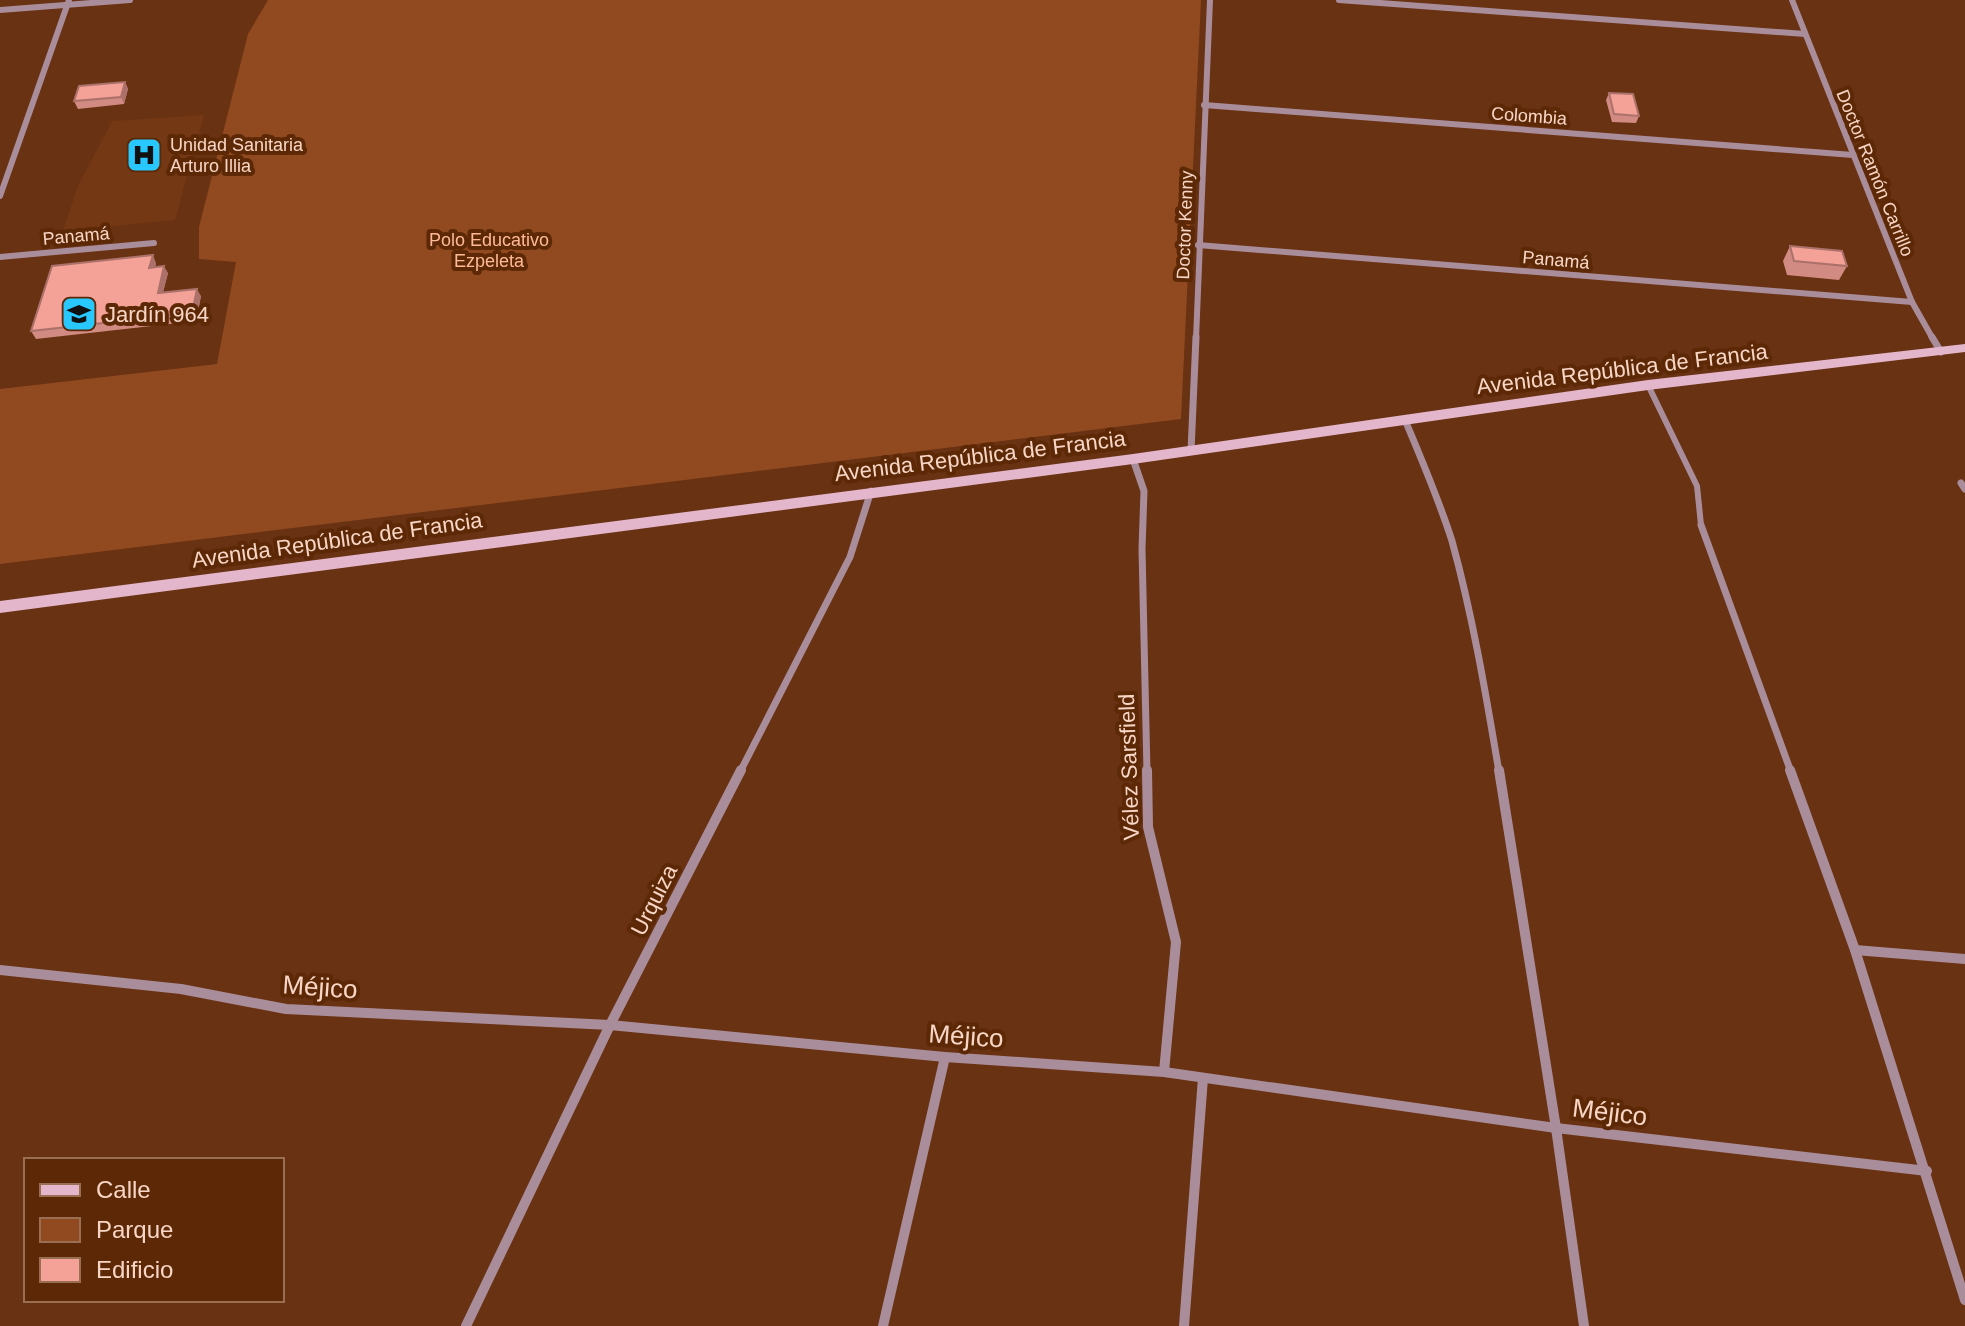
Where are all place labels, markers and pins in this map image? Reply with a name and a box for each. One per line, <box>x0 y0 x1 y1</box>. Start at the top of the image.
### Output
place label: Unidad Sanitaria Arturo Illia <box>170 135 304 176</box>
hospital icon: Unidad Sanitaria Arturo Illia <box>125 136 163 174</box>
school or university icon: Jardín 964 <box>60 295 98 333</box>
place label: Jardín 964 <box>105 302 209 327</box>

